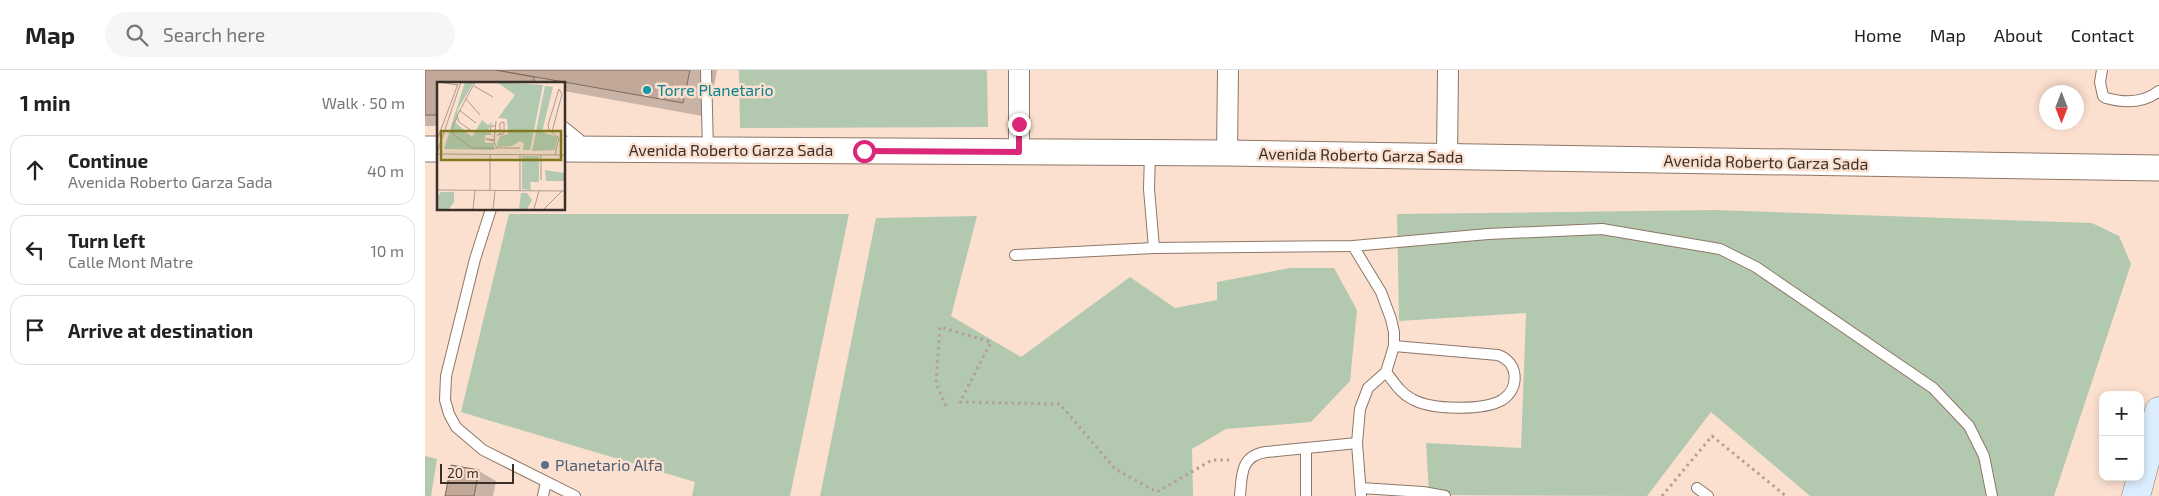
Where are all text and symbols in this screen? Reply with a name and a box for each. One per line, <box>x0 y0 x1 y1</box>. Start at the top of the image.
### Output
search box <box>105 12 455 57</box>
text: Map <box>25 20 75 49</box>
icon: search <box>123 21 151 49</box>
text: Search here <box>163 23 265 46</box>
text: Home <box>1854 24 1902 46</box>
text: Map <box>1930 24 1966 46</box>
text: About <box>1994 24 2043 46</box>
text: Contact <box>2071 24 2134 46</box>
place label: Torre Planetario <box>657 80 774 99</box>
inset map <box>437 82 565 210</box>
marker: Torre Planetario <box>641 84 653 96</box>
north arrow <box>2039 85 2084 130</box>
text: 1 min <box>20 90 71 115</box>
text: Walk · 50 m <box>322 93 405 112</box>
route end <box>1008 113 1031 136</box>
street label: Avenida Roberto Garza Sada <box>629 140 833 159</box>
route start <box>853 140 876 163</box>
street label: Avenida Roberto Garza Sada <box>1259 143 1463 166</box>
text: Continue <box>68 149 148 172</box>
street label: Avenida Roberto Garza Sada <box>1664 150 1868 173</box>
icon: ahead <box>21 156 49 184</box>
text: 40 m <box>367 161 404 180</box>
text: Avenida Roberto Garza Sada <box>68 172 273 191</box>
text: Turn left <box>68 229 145 252</box>
icon: left <box>21 236 49 264</box>
text: 10 m <box>370 241 404 260</box>
text: Calle Mont Matre <box>68 252 193 271</box>
icon: arrive <box>21 316 49 344</box>
text: Arrive at destination <box>68 319 253 342</box>
map controls <box>2099 391 2144 481</box>
button: + <box>2099 391 2144 436</box>
button: − <box>2099 436 2144 481</box>
place label: Planetario Alfa <box>555 455 663 474</box>
marker: Planetario Alfa <box>539 459 551 471</box>
scale bar <box>440 461 514 484</box>
text: 20 m <box>447 464 479 481</box>

